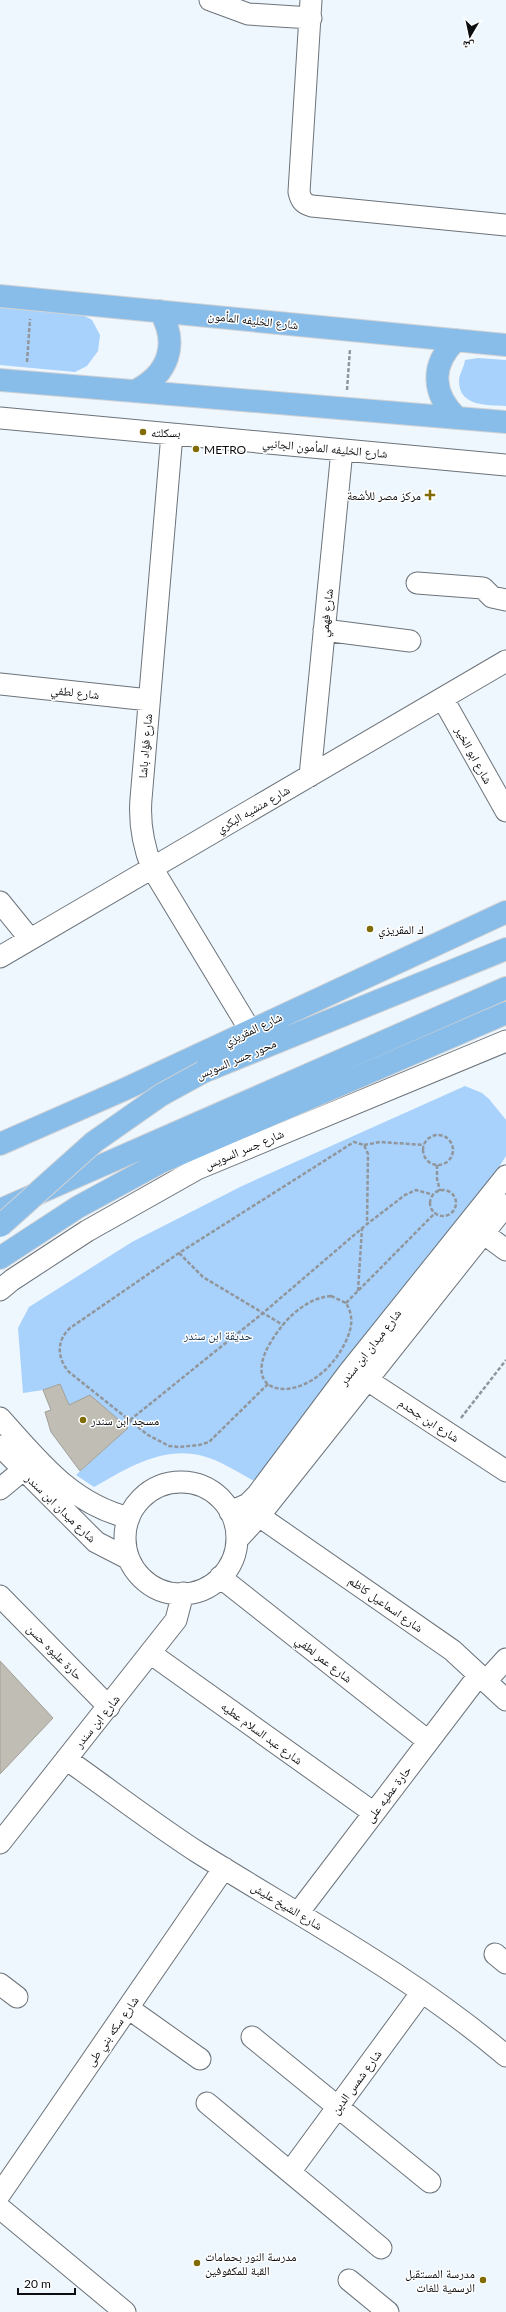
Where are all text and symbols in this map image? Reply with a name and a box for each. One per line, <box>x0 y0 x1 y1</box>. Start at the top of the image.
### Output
north arrow <box>450 16 490 56</box>
text: ش <box>461 37 475 54</box>
street label: شارع الخليفه المأمون <box>207 308 299 333</box>
place label: بسكلته <box>151 425 180 440</box>
marker: بسكلته <box>138 427 148 437</box>
street label: شارع الخليفه المأمون الجانبي <box>261 435 388 464</box>
place label: METRO <box>204 442 247 457</box>
marker: METRO <box>191 444 201 454</box>
place label: مركز مصر للأشعة <box>347 488 421 503</box>
marker: مركز مصر للأشعة <box>424 489 436 501</box>
street label: شارع فهمي <box>316 588 339 638</box>
street label: شارع لطفي <box>50 682 100 705</box>
street label: شارع فؤاد باشا <box>135 713 156 779</box>
street label: شارع ابو الخير <box>451 723 496 787</box>
street label: شارع منشيه البكري <box>214 782 294 839</box>
place label: ك المقريزي <box>378 922 424 940</box>
marker: ك المقريزي <box>365 924 375 934</box>
street label: شارع المقريزي <box>222 1009 286 1052</box>
street label: محور جسر السويس <box>194 1035 278 1083</box>
street label: شارع جسر السويس <box>202 1126 286 1173</box>
street label: شارع ميدان ابن سندر <box>335 1306 405 1389</box>
park label: حديقة ابن سندر <box>183 1328 253 1343</box>
street label: شارع ابن جحدم <box>395 1395 462 1446</box>
place label: مسجد ابن سندر <box>90 1413 159 1428</box>
marker: مسجد ابن سندر <box>78 1415 88 1425</box>
street label: شارع ميدان ابن سندر <box>21 1470 99 1546</box>
street label: شارع اسماعيل كاظم <box>345 1573 426 1636</box>
street label: حارة عليوه حسن <box>24 1621 86 1683</box>
street label: شارع عمر لطفي <box>291 1632 355 1688</box>
street label: شارع ابن سندر <box>70 1691 124 1752</box>
street label: شارع عبد السلام عطيه <box>218 1698 306 1768</box>
street label: حارة عطيه على <box>362 1762 415 1825</box>
street label: شارع الشيخ عليش <box>248 1879 325 1934</box>
street label: شارع سكه بني طى <box>82 1993 144 2071</box>
street label: شارع شمس الدين <box>328 2047 385 2118</box>
place label: مدرسة النور بحمامات القبة للمكفوفين <box>205 2249 296 2278</box>
marker: مدرسة النور بحمامات القبة للمكفوفين <box>192 2258 202 2268</box>
place label: مدرسة المستقبل الرسمية للغات <box>405 2266 475 2295</box>
scale bar <box>18 2270 75 2296</box>
marker: مدرسة المستقبل الرسمية للغات <box>478 2275 488 2285</box>
text: 20 m <box>24 2276 51 2291</box>

